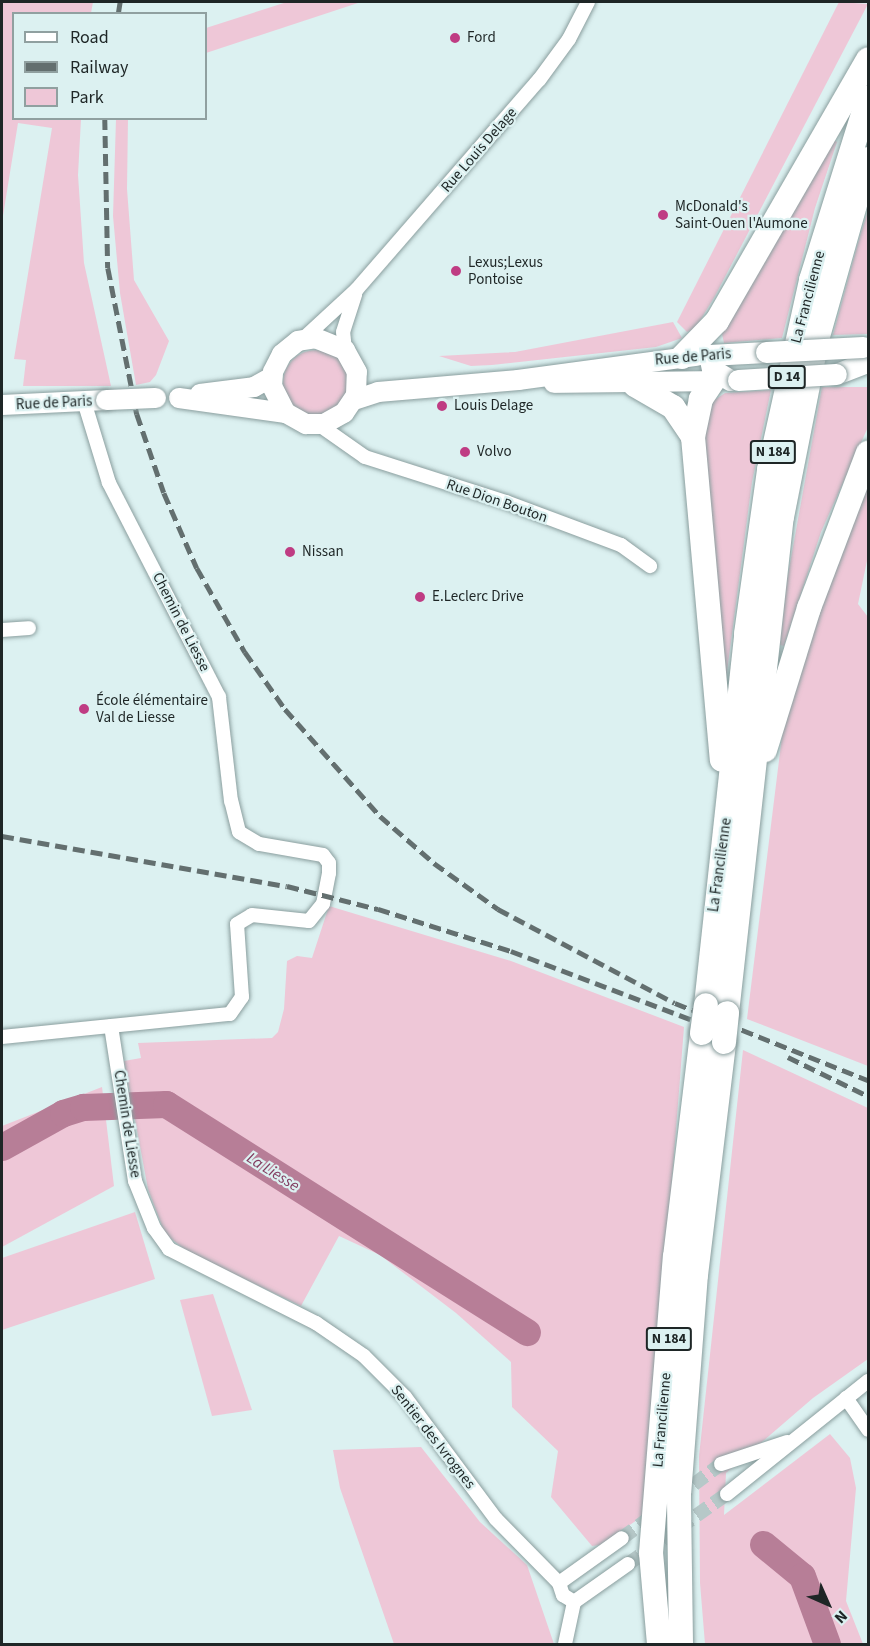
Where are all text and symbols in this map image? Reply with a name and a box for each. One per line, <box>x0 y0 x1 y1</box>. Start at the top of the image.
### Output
legend <box>12 12 207 120</box>
text: Road <box>70 25 109 50</box>
place label: Ford <box>467 29 496 47</box>
marker: Ford <box>448 31 462 45</box>
text: Railway <box>70 55 129 80</box>
text: Park <box>70 85 104 110</box>
street label: Rue Louis Delage <box>437 104 521 196</box>
place label: McDonald's Saint-Ouen l'Aumone <box>675 197 808 232</box>
marker: McDonald's Saint-Ouen l'Aumone <box>656 208 670 222</box>
street label: La Francilienne <box>787 249 829 345</box>
place label: Lexus;Lexus Pontoise <box>468 253 543 288</box>
marker: Lexus;Lexus Pontoise <box>449 264 463 278</box>
street label: Rue de Paris <box>654 345 732 369</box>
road number: D 14 <box>768 366 806 388</box>
street label: Rue de Paris <box>15 392 93 414</box>
place label: Louis Delage <box>454 397 533 415</box>
marker: Louis Delage <box>435 399 449 413</box>
road number: N 184 <box>749 441 797 463</box>
place label: Volvo <box>477 443 512 461</box>
marker: Volvo <box>458 445 472 459</box>
street label: Rue Dion Bouton <box>444 475 550 527</box>
place label: Nissan <box>302 543 344 561</box>
marker: Nissan <box>283 545 297 559</box>
street label: Chemin de Liesse <box>148 569 214 675</box>
place label: E.Leclerc Drive <box>432 588 524 606</box>
marker: E.Leclerc Drive <box>413 590 427 604</box>
place label: École élémentaire Val de Liesse <box>96 691 208 726</box>
marker: École élémentaire Val de Liesse <box>77 702 91 716</box>
street label: La Francilienne <box>704 817 736 913</box>
street label: Chemin de Liesse <box>110 1069 144 1179</box>
water label: La Liesse <box>243 1148 303 1196</box>
road number: N 184 <box>645 1328 693 1350</box>
street label: La Francilienne <box>649 1372 675 1468</box>
street label: Sentier des Ivrognes <box>387 1382 479 1492</box>
north arrow <box>798 1574 858 1634</box>
text: N <box>829 1605 852 1628</box>

